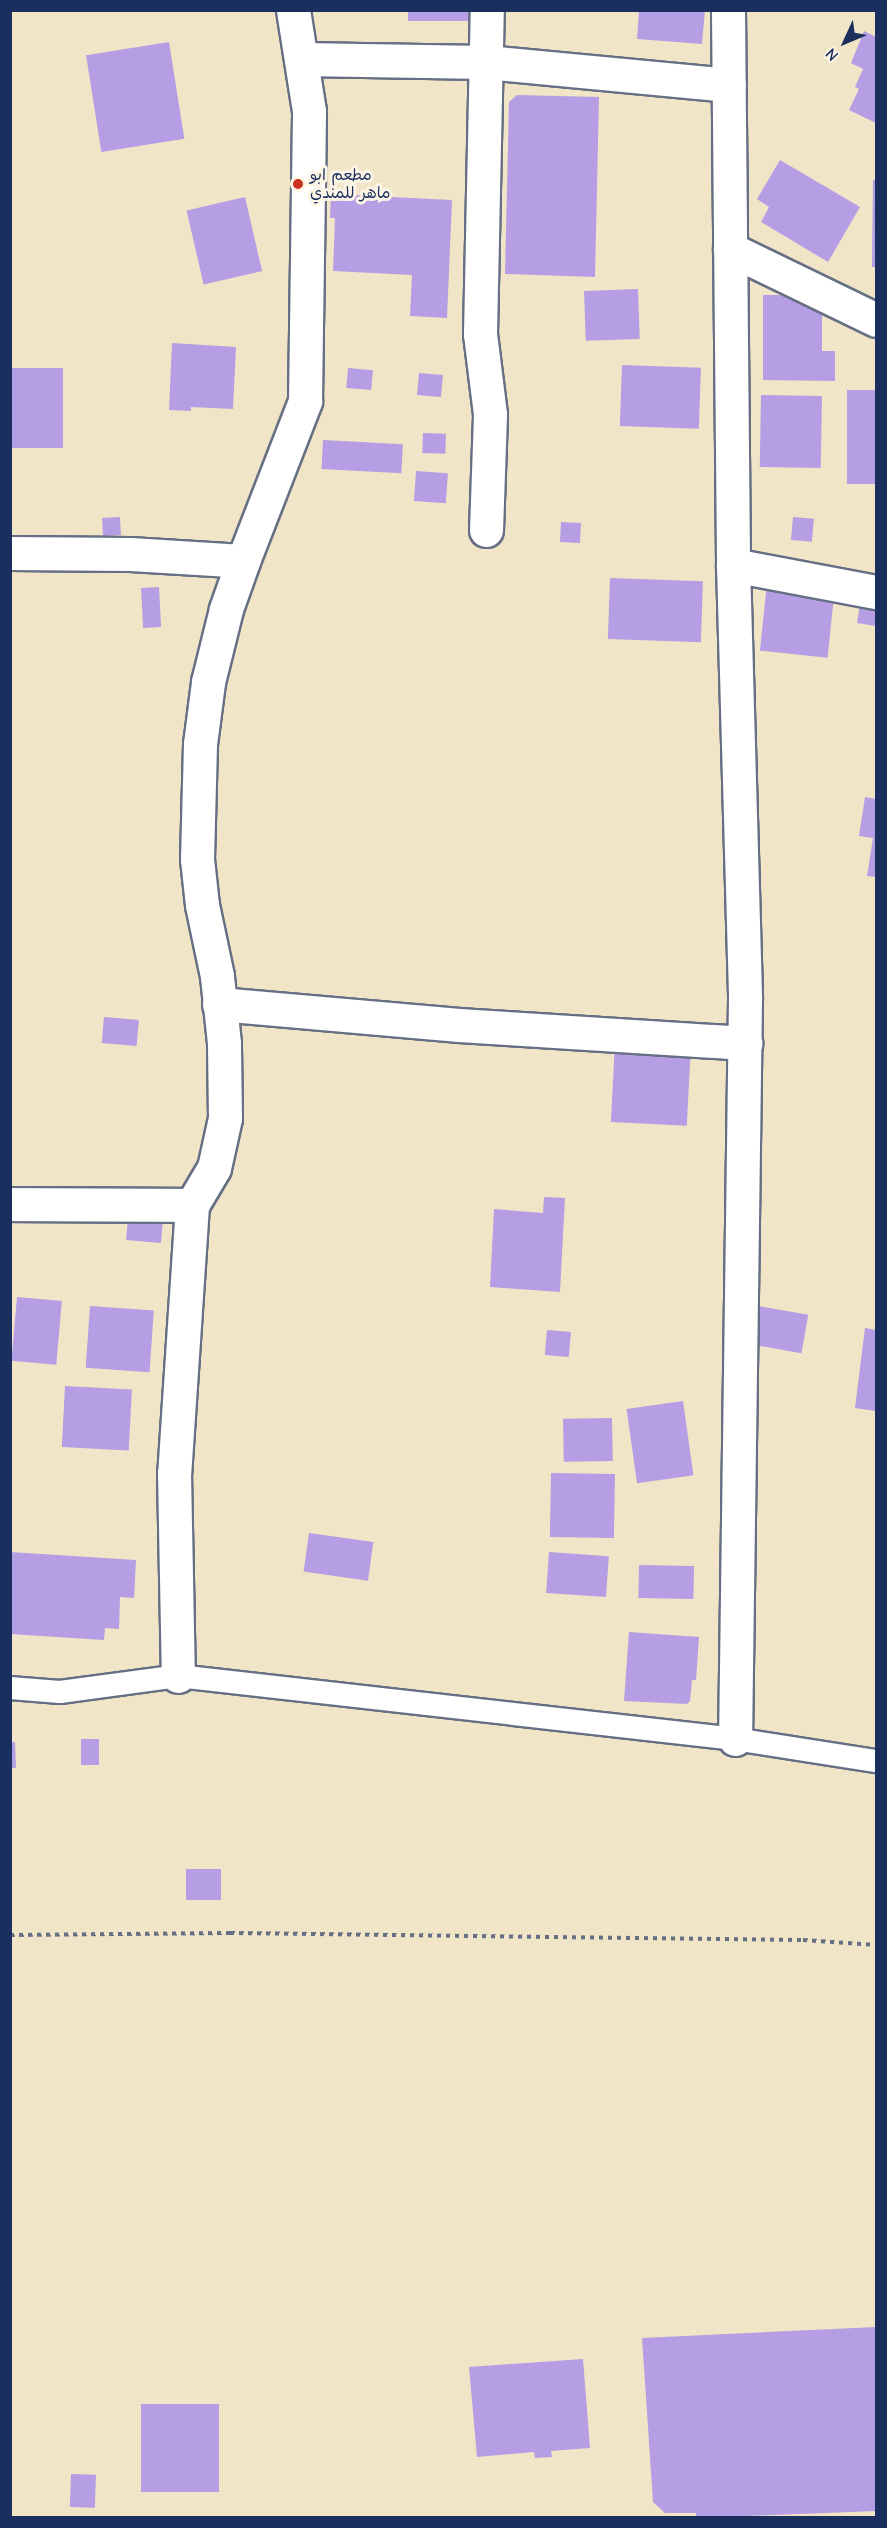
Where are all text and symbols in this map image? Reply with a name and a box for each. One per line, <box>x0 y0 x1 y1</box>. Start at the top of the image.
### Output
north arrow <box>815 12 875 72</box>
text: N <box>822 44 842 65</box>
place label: مطعم ابو ماهر للمندي <box>310 165 391 203</box>
marker: مطعم ابو ماهر للمندي <box>291 177 305 191</box>

